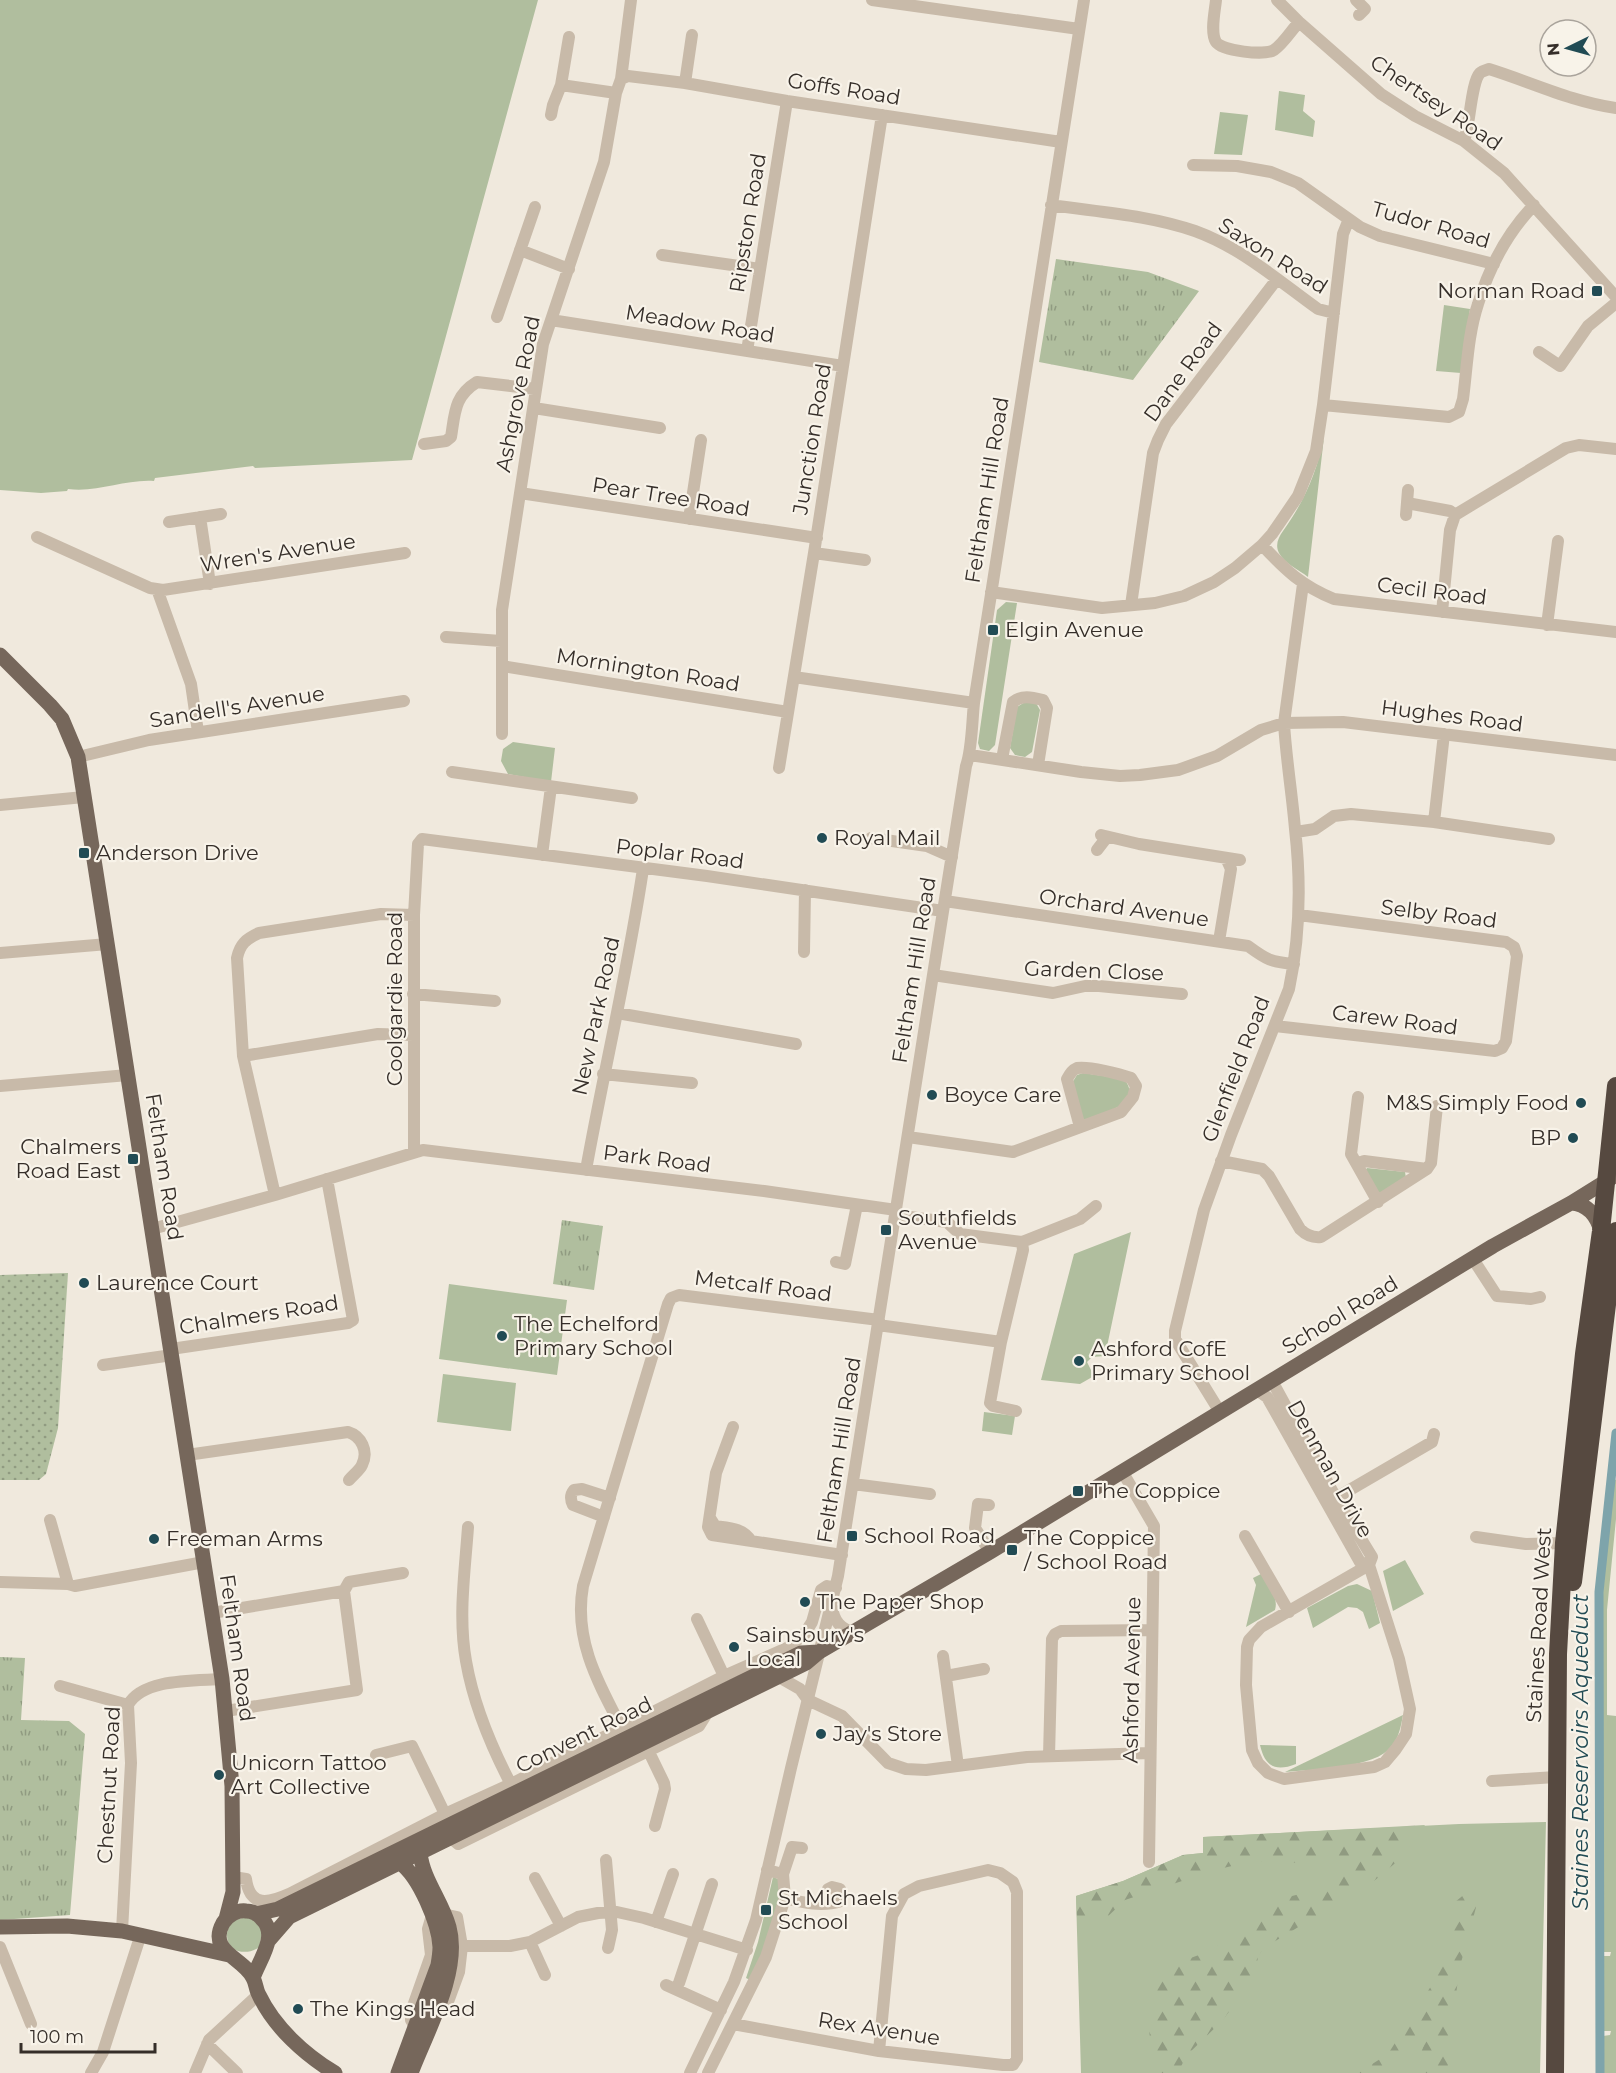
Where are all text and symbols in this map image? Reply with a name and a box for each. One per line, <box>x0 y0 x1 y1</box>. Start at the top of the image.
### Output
north arrow <box>1538 18 1598 78</box>
text: N <box>1544 42 1564 57</box>
street label: Chertsey Road <box>1366 49 1507 156</box>
street label: Goffs Road <box>786 67 903 110</box>
street label: Ripston Road <box>724 151 771 295</box>
street label: Tudor Road <box>1369 196 1493 253</box>
street label: Saxon Road <box>1214 212 1332 299</box>
place label: Norman Road <box>1437 278 1585 303</box>
marker: Norman Road <box>1590 284 1604 298</box>
street label: Meadow Road <box>624 299 776 348</box>
street label: Ashgrove Road <box>490 314 545 474</box>
street label: Dane Road <box>1138 317 1227 426</box>
street label: Junction Road <box>787 362 836 517</box>
street label: Feltham Hill Road <box>959 395 1014 585</box>
street label: Pear Tree Road <box>591 472 752 521</box>
street label: Wren's Avenue <box>198 528 357 577</box>
street label: Cecil Road <box>1376 571 1488 610</box>
place label: Elgin Avenue <box>1005 617 1144 642</box>
marker: Elgin Avenue <box>986 623 1000 637</box>
street label: Mornington Road <box>554 643 742 696</box>
street label: Sandell's Avenue <box>148 680 326 733</box>
street label: Hughes Road <box>1380 694 1525 737</box>
place label: Royal Mail <box>834 825 940 850</box>
marker: Royal Mail <box>815 831 829 845</box>
street label: Poplar Road <box>614 833 746 874</box>
place label: Anderson Drive <box>96 840 259 865</box>
marker: Anderson Drive <box>77 846 91 860</box>
street label: Feltham Hill Road <box>886 875 941 1065</box>
street label: Orchard Avenue <box>1038 883 1211 932</box>
street label: Selby Road <box>1379 894 1499 933</box>
street label: Coolgardie Road <box>382 912 407 1086</box>
street label: New Park Road <box>566 934 625 1098</box>
street label: Garden Close <box>1024 956 1164 985</box>
street label: Glenfield Road <box>1196 992 1275 1145</box>
street label: Carew Road <box>1331 999 1459 1040</box>
place label: Boyce Care <box>944 1082 1062 1107</box>
marker: Boyce Care <box>925 1088 939 1102</box>
place label: M&S Simply Food <box>1385 1090 1569 1115</box>
street label: Feltham Road <box>141 1091 188 1242</box>
marker: M&S Simply Food <box>1574 1096 1588 1110</box>
place label: BP <box>1530 1125 1561 1150</box>
marker: BP <box>1566 1131 1580 1145</box>
place label: Chalmers Road East <box>16 1134 121 1183</box>
street label: Park Road <box>602 1139 712 1178</box>
marker: Chalmers Road East <box>126 1152 140 1166</box>
place label: Southfields Avenue <box>898 1205 1017 1254</box>
marker: Southfields Avenue <box>879 1223 893 1237</box>
street label: Metcalf Road <box>693 1265 833 1306</box>
place label: Laurence Court <box>96 1270 259 1295</box>
street label: School Road <box>1277 1270 1402 1359</box>
marker: Laurence Court <box>77 1276 91 1290</box>
street label: Chalmers Road <box>177 1290 340 1339</box>
place label: The Echelford Primary School <box>514 1311 673 1360</box>
marker: The Echelford Primary School <box>495 1329 509 1343</box>
place label: Ashford CofE Primary School <box>1091 1336 1250 1385</box>
marker: Ashford CofE Primary School <box>1072 1354 1086 1368</box>
street label: Feltham Hill Road <box>811 1355 866 1545</box>
street label: Denman Drive <box>1282 1396 1379 1542</box>
place label: The Coppice <box>1090 1478 1220 1503</box>
marker: The Coppice <box>1071 1484 1085 1498</box>
place label: School Road <box>864 1523 995 1548</box>
place label: The Coppice / School Road <box>1023 1525 1168 1574</box>
place label: Freeman Arms <box>166 1526 323 1551</box>
street label: Staines Road West <box>1521 1527 1556 1723</box>
marker: School Road <box>845 1529 859 1543</box>
marker: Freeman Arms <box>147 1532 161 1546</box>
marker: The Coppice / School Road <box>1005 1543 1019 1557</box>
street label: Feltham Road <box>215 1572 260 1723</box>
place label: The Paper Shop <box>817 1589 984 1614</box>
water label: Staines Reservoirs Aqueduct <box>1567 1594 1594 1910</box>
marker: The Paper Shop <box>798 1595 812 1609</box>
street label: Ashford Avenue <box>1118 1596 1145 1764</box>
place label: Sainsbury's Local <box>746 1622 864 1671</box>
marker: Sainsbury's Local <box>727 1640 741 1654</box>
street label: Convent Road <box>512 1691 656 1778</box>
street label: Chestnut Road <box>92 1706 125 1864</box>
place label: Jay's Store <box>832 1721 942 1746</box>
marker: Jay's Store <box>814 1727 828 1741</box>
place label: Unicorn Tattoo Art Collective <box>231 1750 387 1799</box>
marker: Unicorn Tattoo Art Collective <box>212 1768 226 1782</box>
place label: St Michaels School <box>778 1885 897 1934</box>
marker: St Michaels School <box>759 1903 773 1917</box>
place label: The Kings Head <box>310 1996 475 2021</box>
marker: The Kings Head <box>291 2002 305 2016</box>
street label: Rex Avenue <box>816 2006 942 2051</box>
scale bar <box>21 2016 154 2054</box>
text: 100 m <box>30 2026 84 2048</box>

